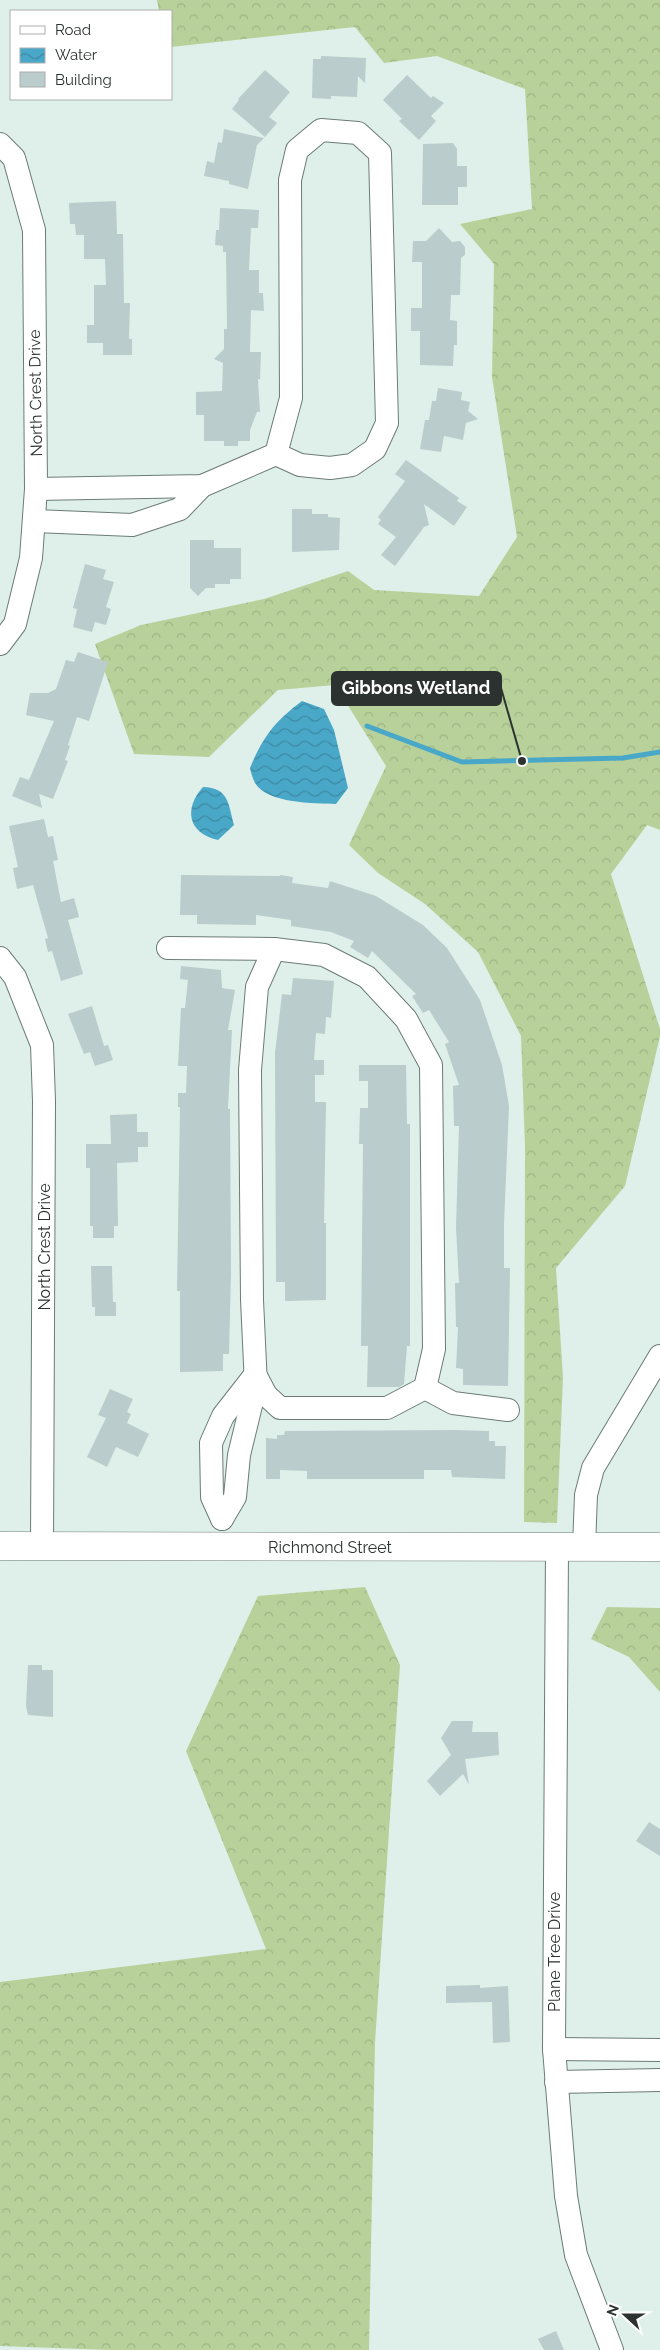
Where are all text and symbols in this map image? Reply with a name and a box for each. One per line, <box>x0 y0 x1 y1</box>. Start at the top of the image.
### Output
legend <box>10 10 172 100</box>
text: Road <box>55 21 91 39</box>
text: Water <box>55 46 98 64</box>
text: Building <box>55 71 112 89</box>
street label: North Crest Drive <box>25 329 46 457</box>
callout: Gibbons Wetland <box>332 672 501 705</box>
text: Gibbons Wetland <box>342 677 490 698</box>
street label: North Crest Drive <box>35 1183 54 1311</box>
street label: Richmond Street <box>268 1538 393 1557</box>
street label: Plane Tree Drive <box>545 1892 564 2012</box>
north arrow <box>600 2290 650 2340</box>
text: N <box>603 2302 622 2318</box>

